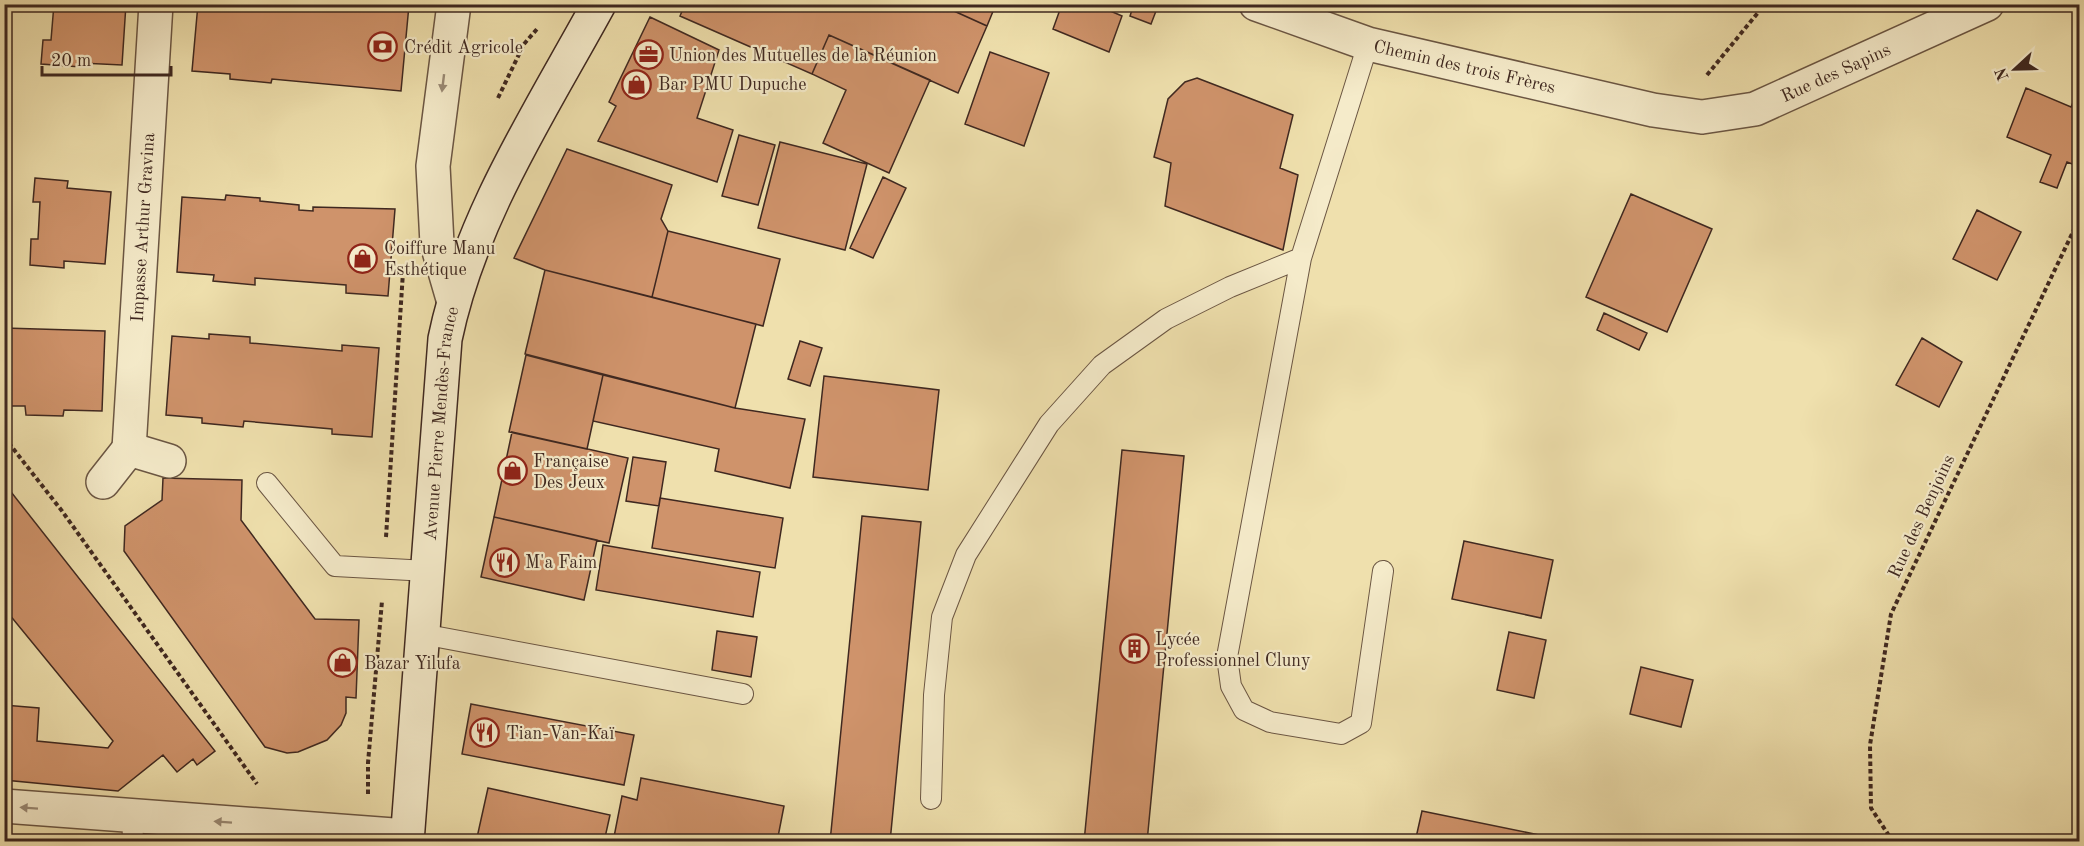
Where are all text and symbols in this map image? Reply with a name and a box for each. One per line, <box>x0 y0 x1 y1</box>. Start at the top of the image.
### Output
bank icon: Crédit Agricole <box>367 31 399 63</box>
street label: Chemin des trois Frères <box>1371 38 1557 97</box>
scale bar <box>42 39 171 77</box>
place label: Crédit Agricole <box>404 39 523 57</box>
office icon: Union des Mutuelles de la Réunion <box>632 39 664 71</box>
north arrow <box>1985 39 2045 99</box>
street label: Rue des Sapins <box>1778 41 1894 106</box>
place label: Union des Mutuelles de la Réunion <box>669 47 937 65</box>
text: 20 m <box>51 52 91 70</box>
text: N <box>1993 64 2013 83</box>
shop icon: Bar PMU Dupuche <box>621 68 653 100</box>
one-way arrow <box>439 74 448 93</box>
place label: Bar PMU Dupuche <box>658 76 807 94</box>
street label: Impasse Arthur Gravina <box>129 132 158 323</box>
place label: Coiffure Manu Esthétique <box>384 240 496 279</box>
shop icon: Coiffure Manu Esthétique <box>347 242 379 274</box>
street label: Avenue Pierre Mendès-France <box>422 305 462 541</box>
street label: Rue des Benjoins <box>1885 452 1958 581</box>
place label: Française Des Jeux <box>533 453 609 492</box>
shop icon: Française Des Jeux <box>496 455 528 487</box>
restaurant icon: M'a Faim <box>488 546 520 578</box>
place label: M'a Faim <box>525 554 597 572</box>
place label: Lycée Professionnel Cluny <box>1155 631 1311 670</box>
building icon: Lycée Professionnel Cluny <box>1118 633 1150 665</box>
shop icon: Bazar Yilufa <box>327 647 359 679</box>
place label: Bazar Yilufa <box>364 655 461 673</box>
restaurant icon: Tian-Van-Kaï <box>469 717 501 749</box>
place label: Tian-Van-Kaï <box>506 725 614 743</box>
one-way arrow <box>19 803 38 813</box>
one-way arrow <box>213 817 232 827</box>

